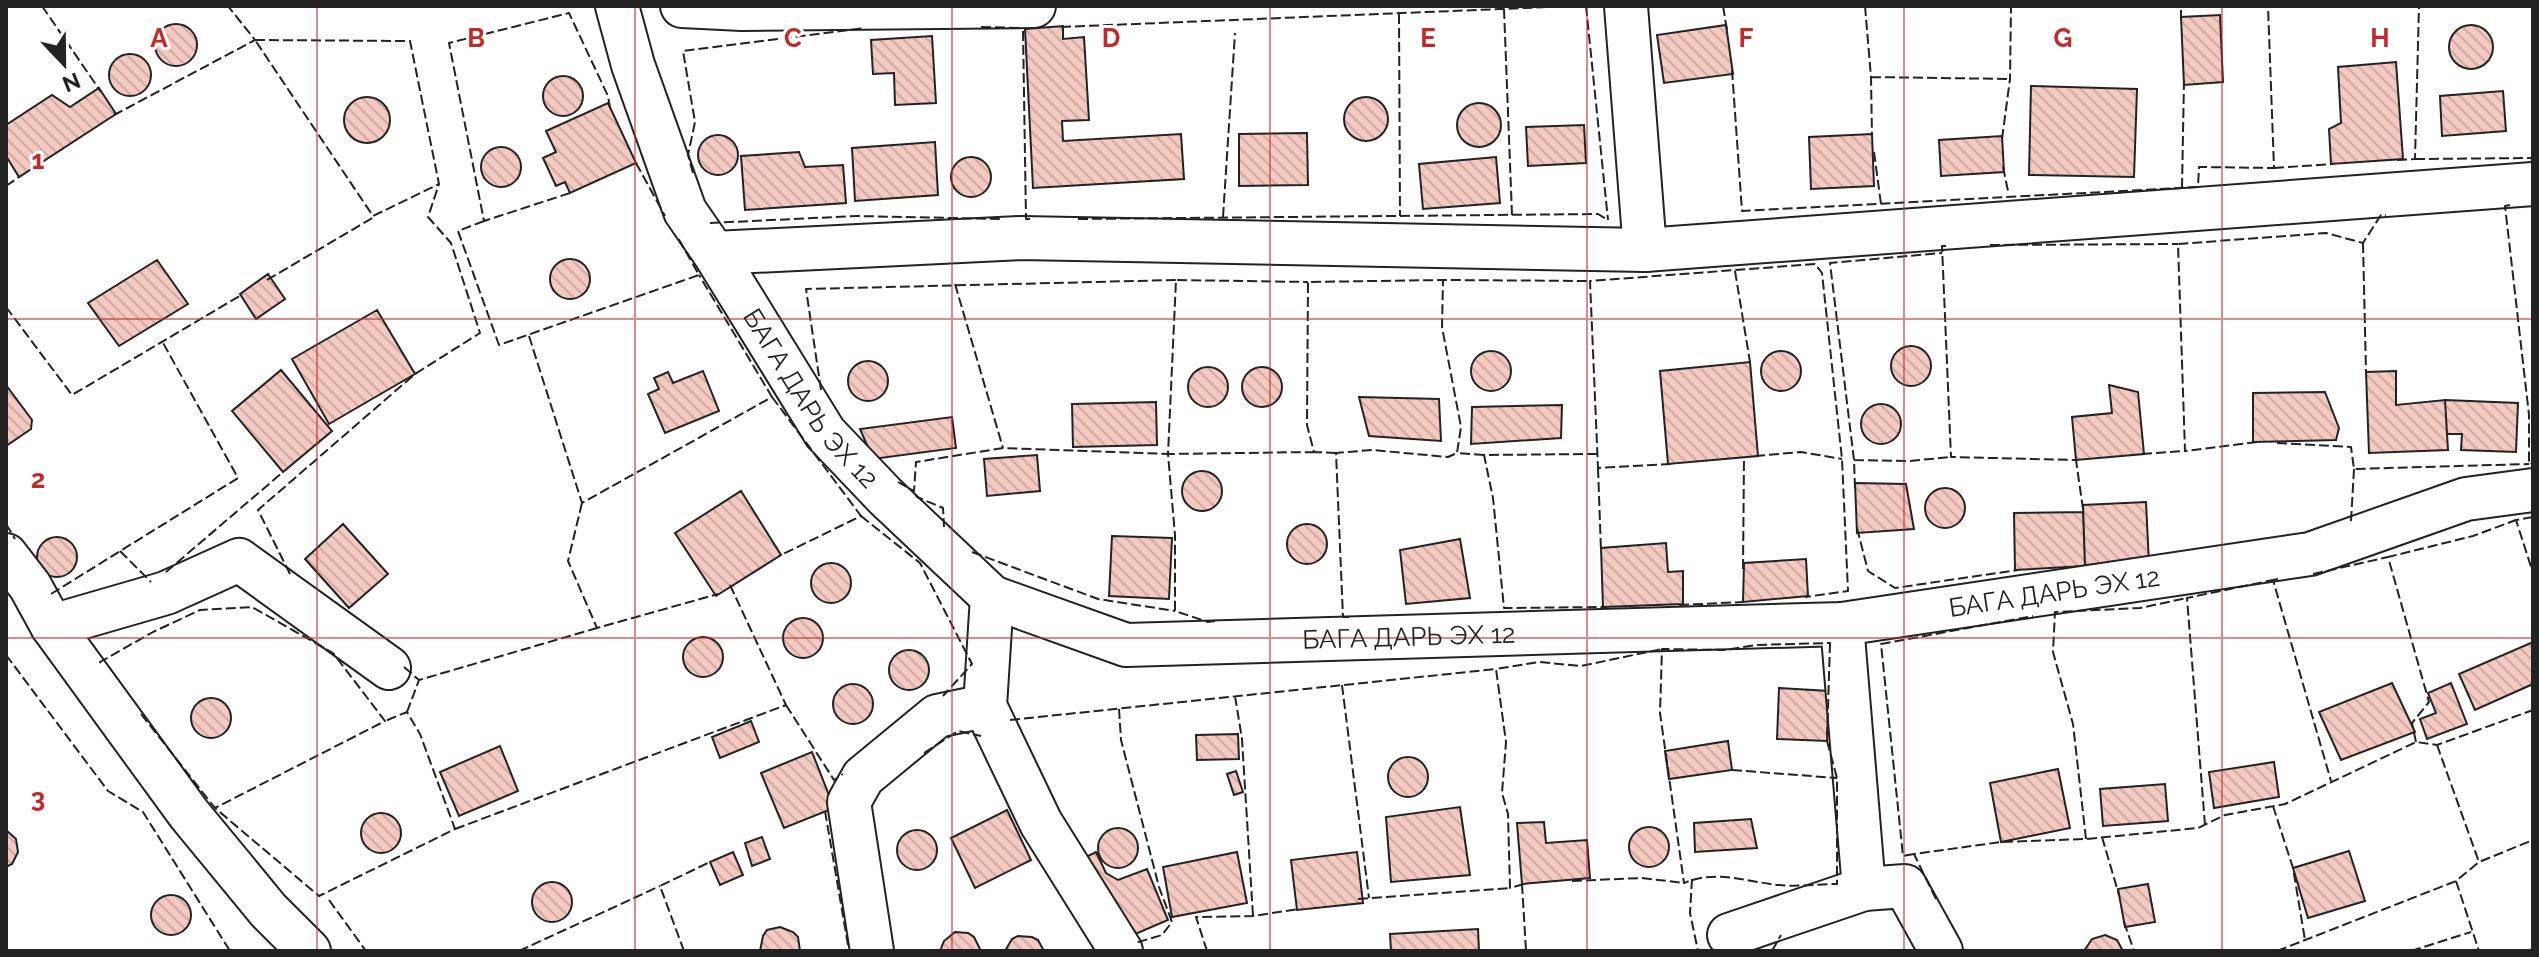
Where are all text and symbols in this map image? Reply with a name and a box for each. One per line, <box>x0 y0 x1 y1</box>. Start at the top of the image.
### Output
text: A <box>150 23 168 53</box>
text: B <box>467 23 485 53</box>
text: C <box>784 23 802 53</box>
text: D <box>1102 23 1120 53</box>
text: E <box>1420 23 1436 53</box>
text: F <box>1739 23 1754 53</box>
text: G <box>2054 23 2072 53</box>
text: H <box>2370 23 2390 53</box>
north arrow <box>24 24 104 104</box>
text: N <box>59 67 84 98</box>
text: 1 <box>32 145 45 175</box>
street label: БАГА ДАРЬ ЭХ 12 <box>737 303 884 494</box>
text: 2 <box>31 464 45 494</box>
street label: БАГА ДАРЬ ЭХ 12 <box>1947 562 2162 623</box>
street label: БАГА ДАРЬ ЭХ 12 <box>1302 619 1516 655</box>
text: 3 <box>31 783 45 813</box>

